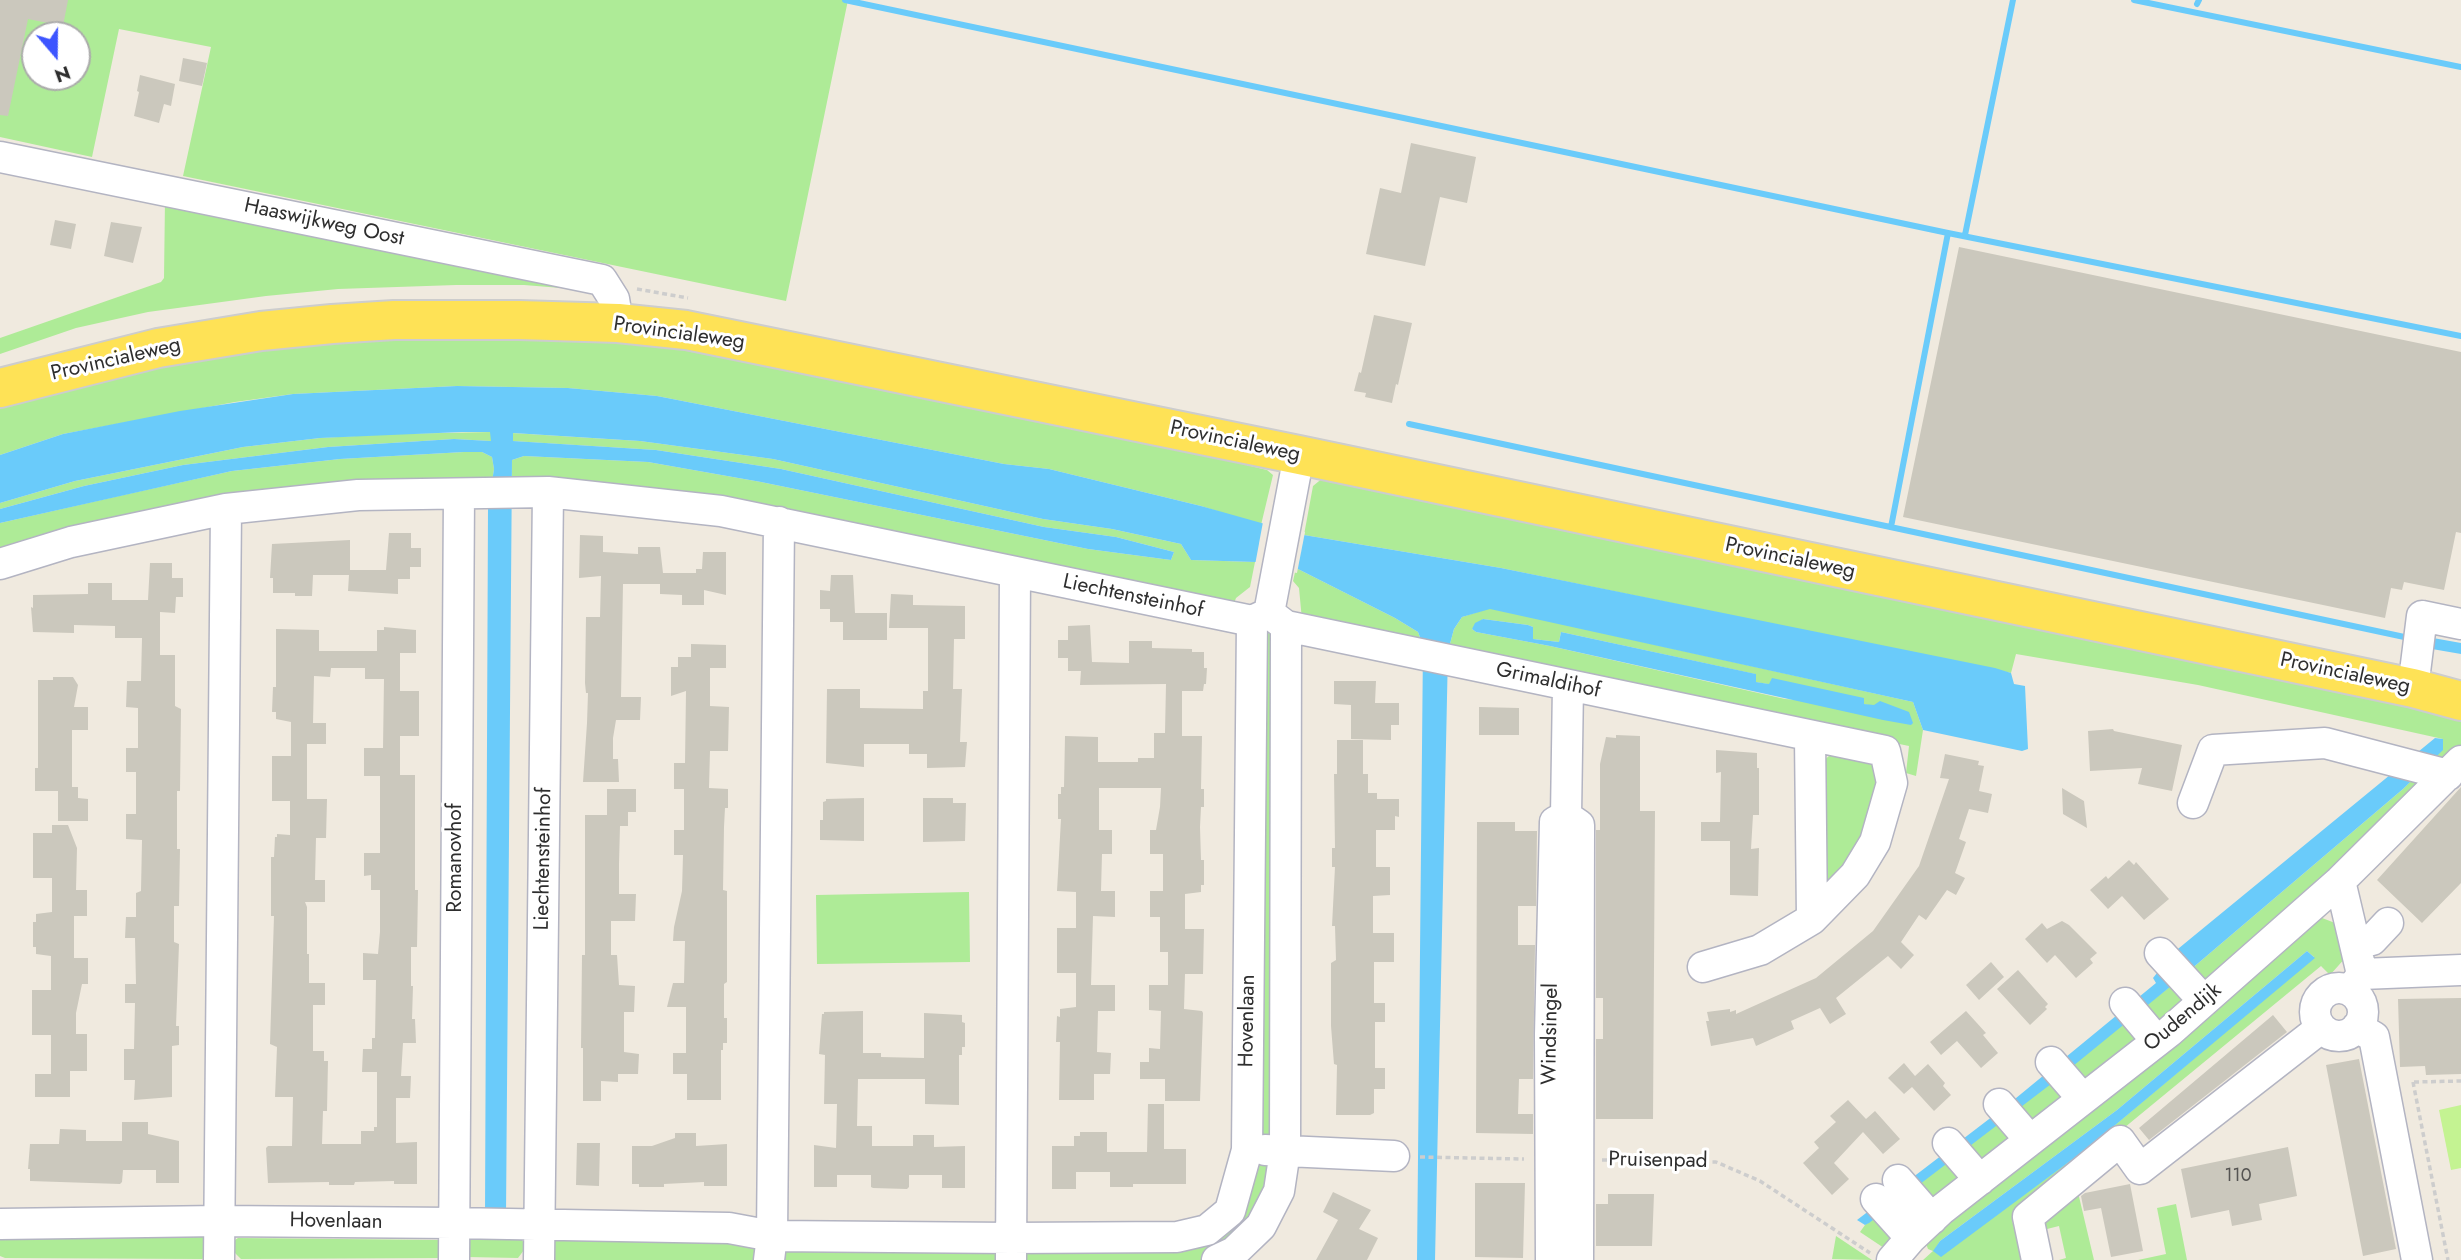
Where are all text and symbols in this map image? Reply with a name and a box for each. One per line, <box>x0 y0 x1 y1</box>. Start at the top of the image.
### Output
north arrow <box>21 21 91 91</box>
text: N <box>51 59 74 90</box>
street label: Haaswijkweg Oost <box>242 194 406 252</box>
street label: Provincialeweg <box>612 312 746 356</box>
street label: Provincialeweg <box>49 333 183 387</box>
street label: Provincialeweg <box>1168 416 1302 468</box>
street label: Provincialeweg <box>1723 533 1857 585</box>
street label: Liechtensteinhof <box>1060 570 1206 624</box>
street label: Provincialeweg <box>2278 648 2412 700</box>
street label: Grimaldihof <box>1493 658 1603 704</box>
street label: Liechtensteinhof <box>530 787 558 931</box>
street label: Romanovhof <box>443 803 469 913</box>
street label: Hovenlaan <box>1235 974 1261 1068</box>
street label: Oudendijk <box>2139 978 2227 1058</box>
street label: Windsingel <box>1538 983 1564 1085</box>
street label: Pruisenpad <box>1608 1148 1708 1174</box>
house number: 110 <box>2225 1166 2251 1188</box>
street label: Hovenlaan <box>289 1209 383 1235</box>

